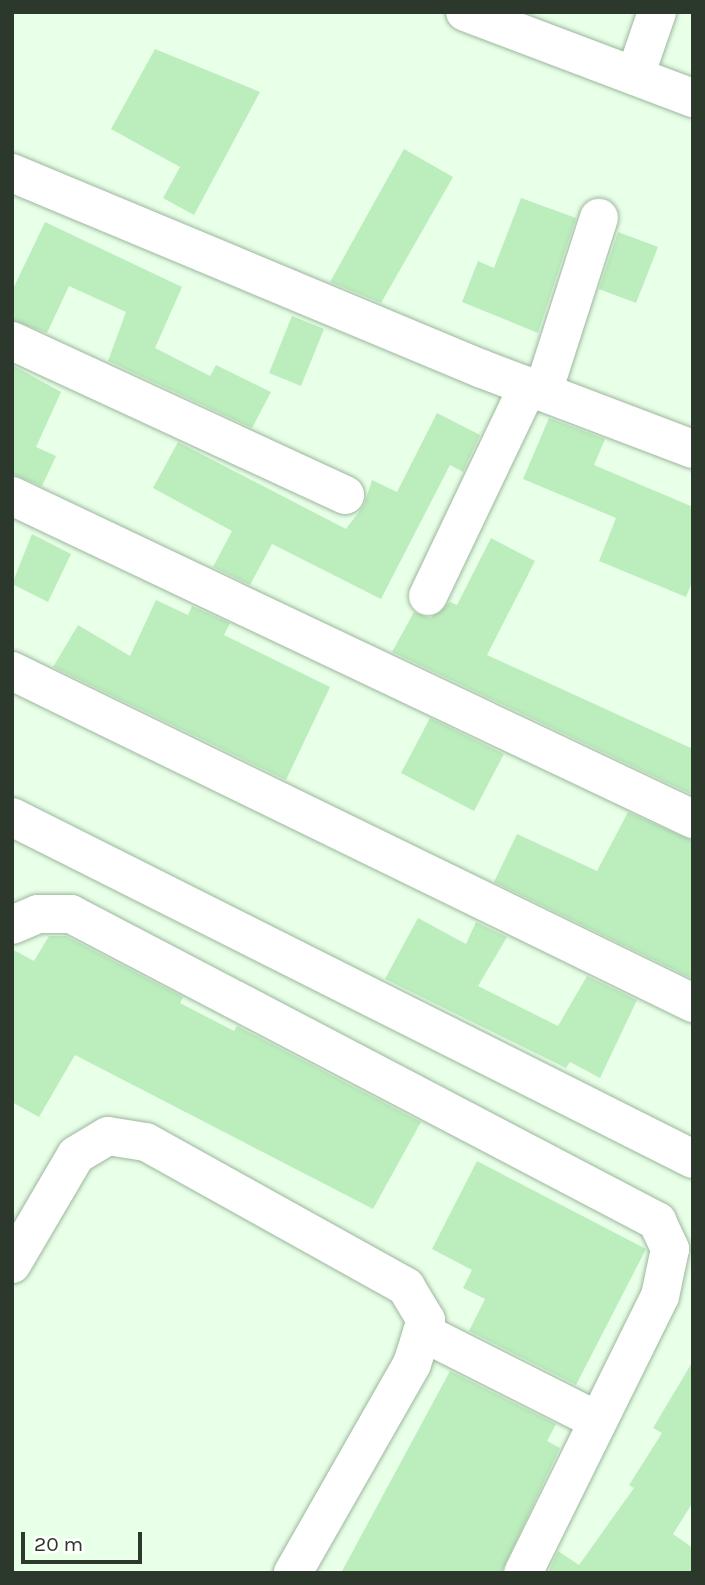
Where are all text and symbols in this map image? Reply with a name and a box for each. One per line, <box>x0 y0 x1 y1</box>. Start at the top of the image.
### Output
scale bar <box>24 1518 145 1562</box>
text: 20 m <box>34 1532 83 1556</box>

